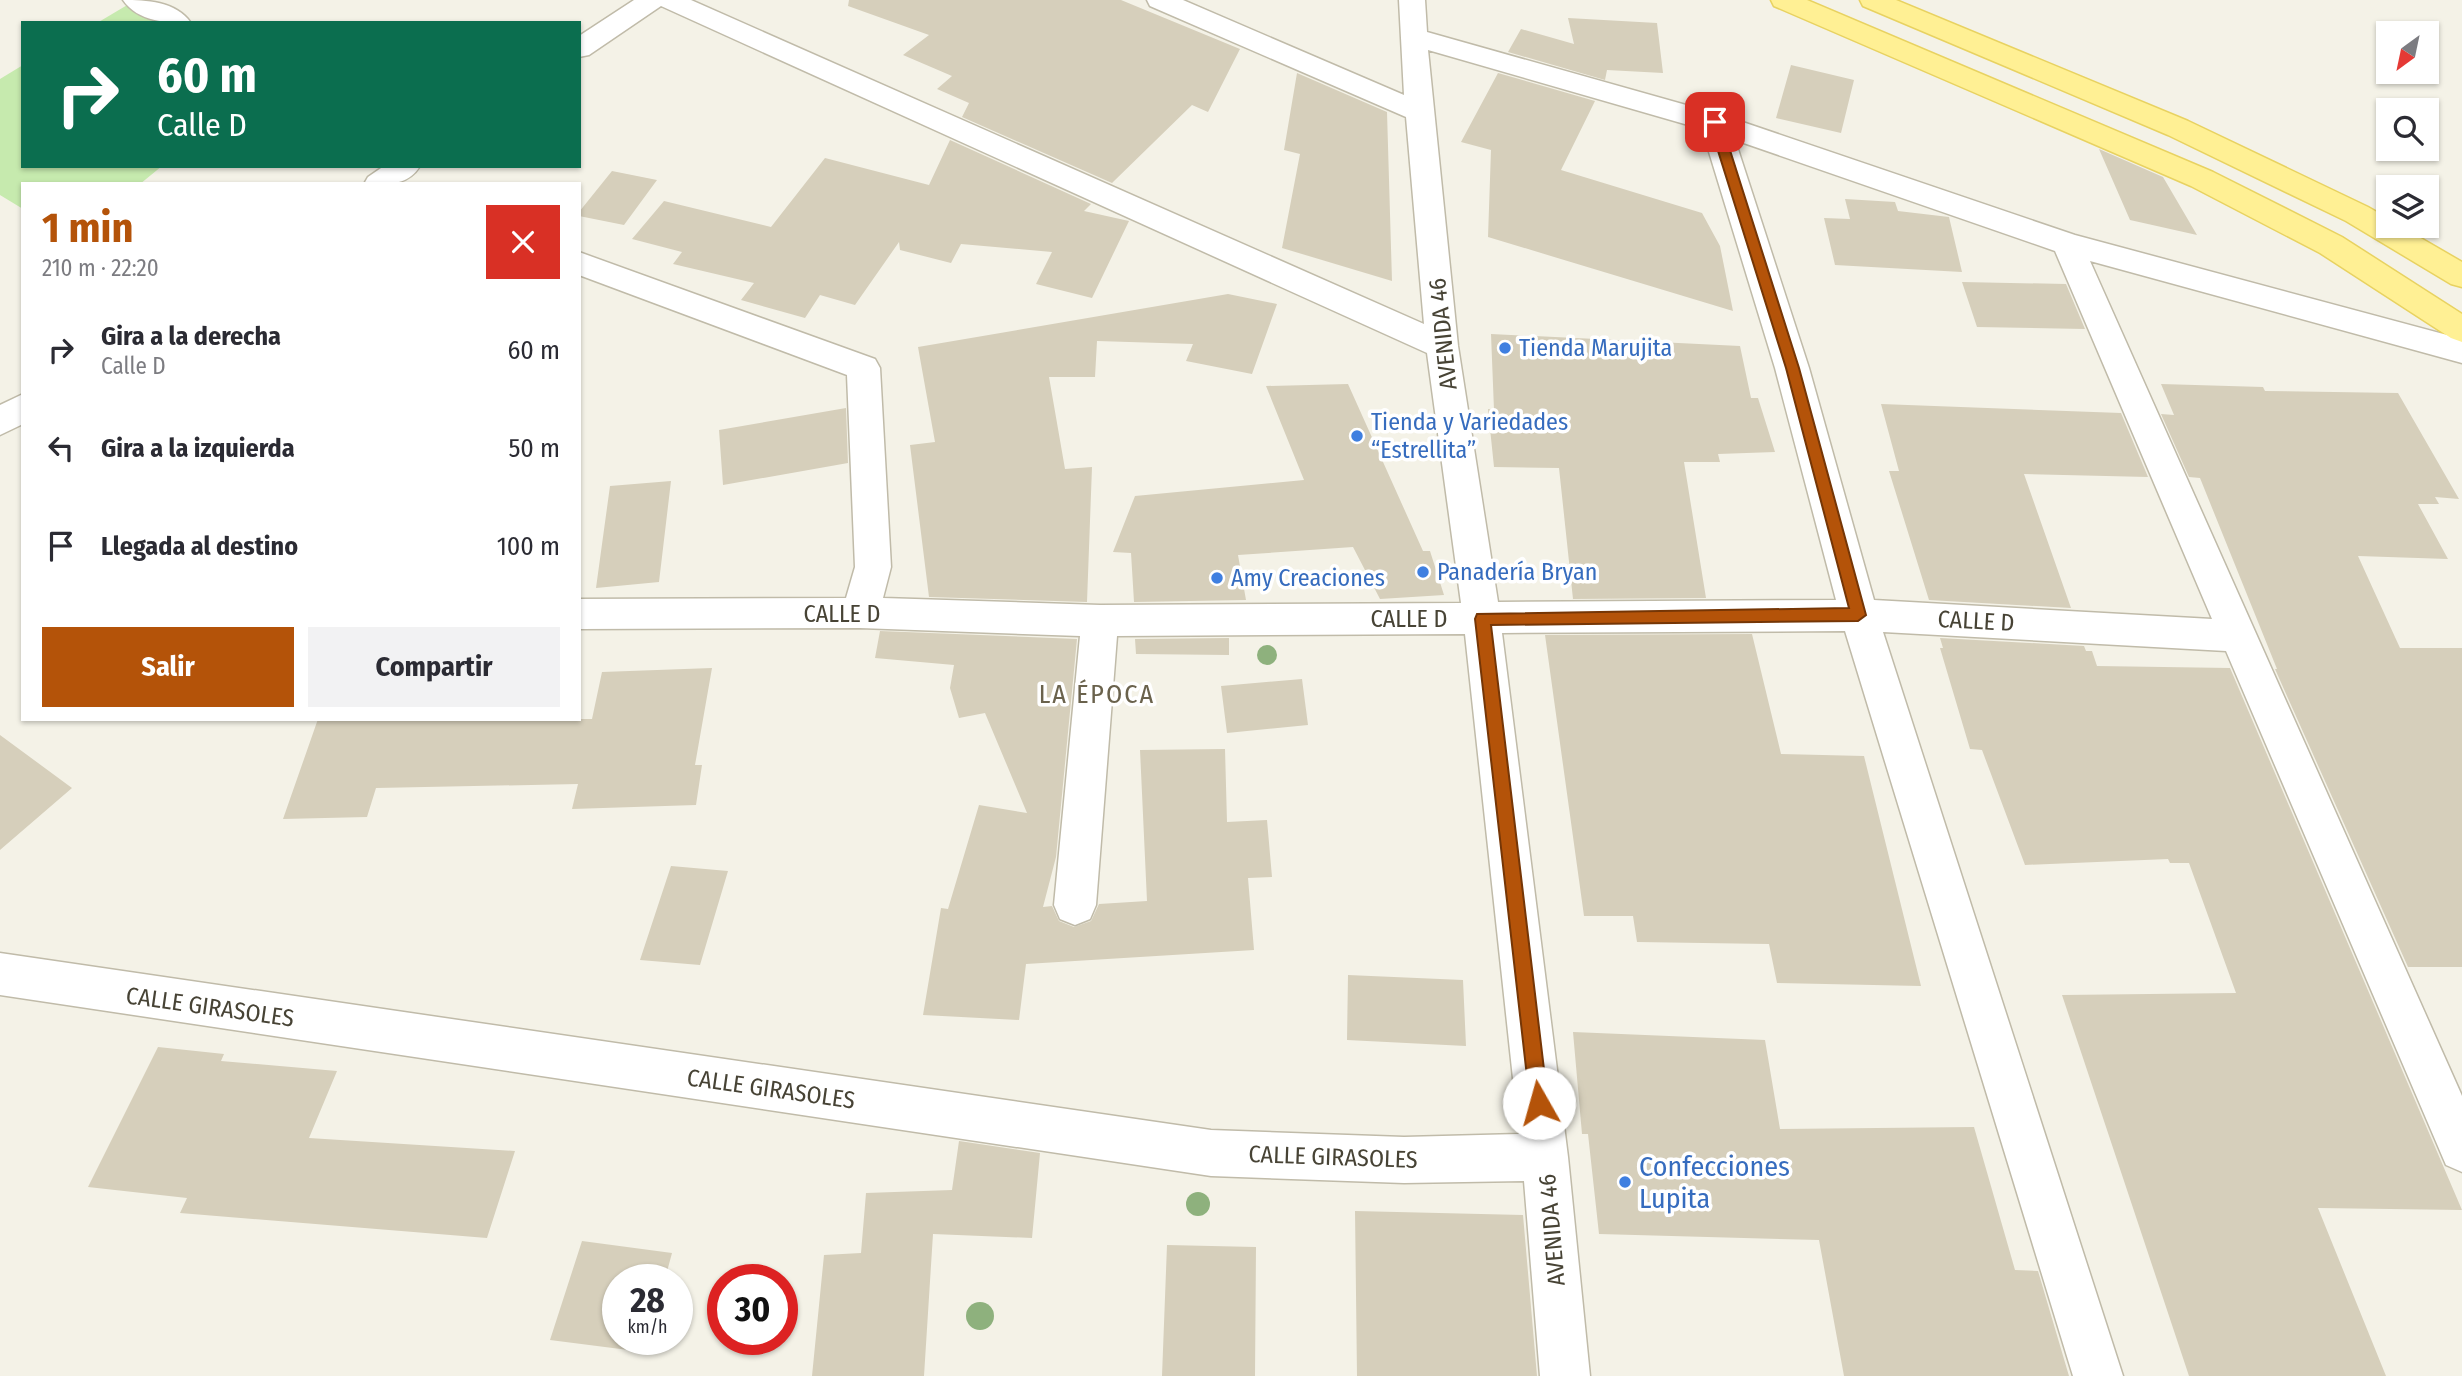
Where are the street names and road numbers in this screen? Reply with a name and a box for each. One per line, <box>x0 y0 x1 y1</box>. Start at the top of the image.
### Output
street label: AVENIDA 46 <box>1423 277 1463 391</box>
street label: CALLE D <box>804 600 880 628</box>
street label: CALLE D <box>1371 605 1447 633</box>
street label: CALLE D <box>1937 605 2015 637</box>
street label: CALLE GIRASOLES <box>124 981 296 1033</box>
street label: CALLE GIRASOLES <box>685 1063 857 1115</box>
street label: CALLE GIRASOLES <box>1248 1140 1418 1174</box>
street label: AVENIDA 46 <box>1533 1173 1571 1287</box>

